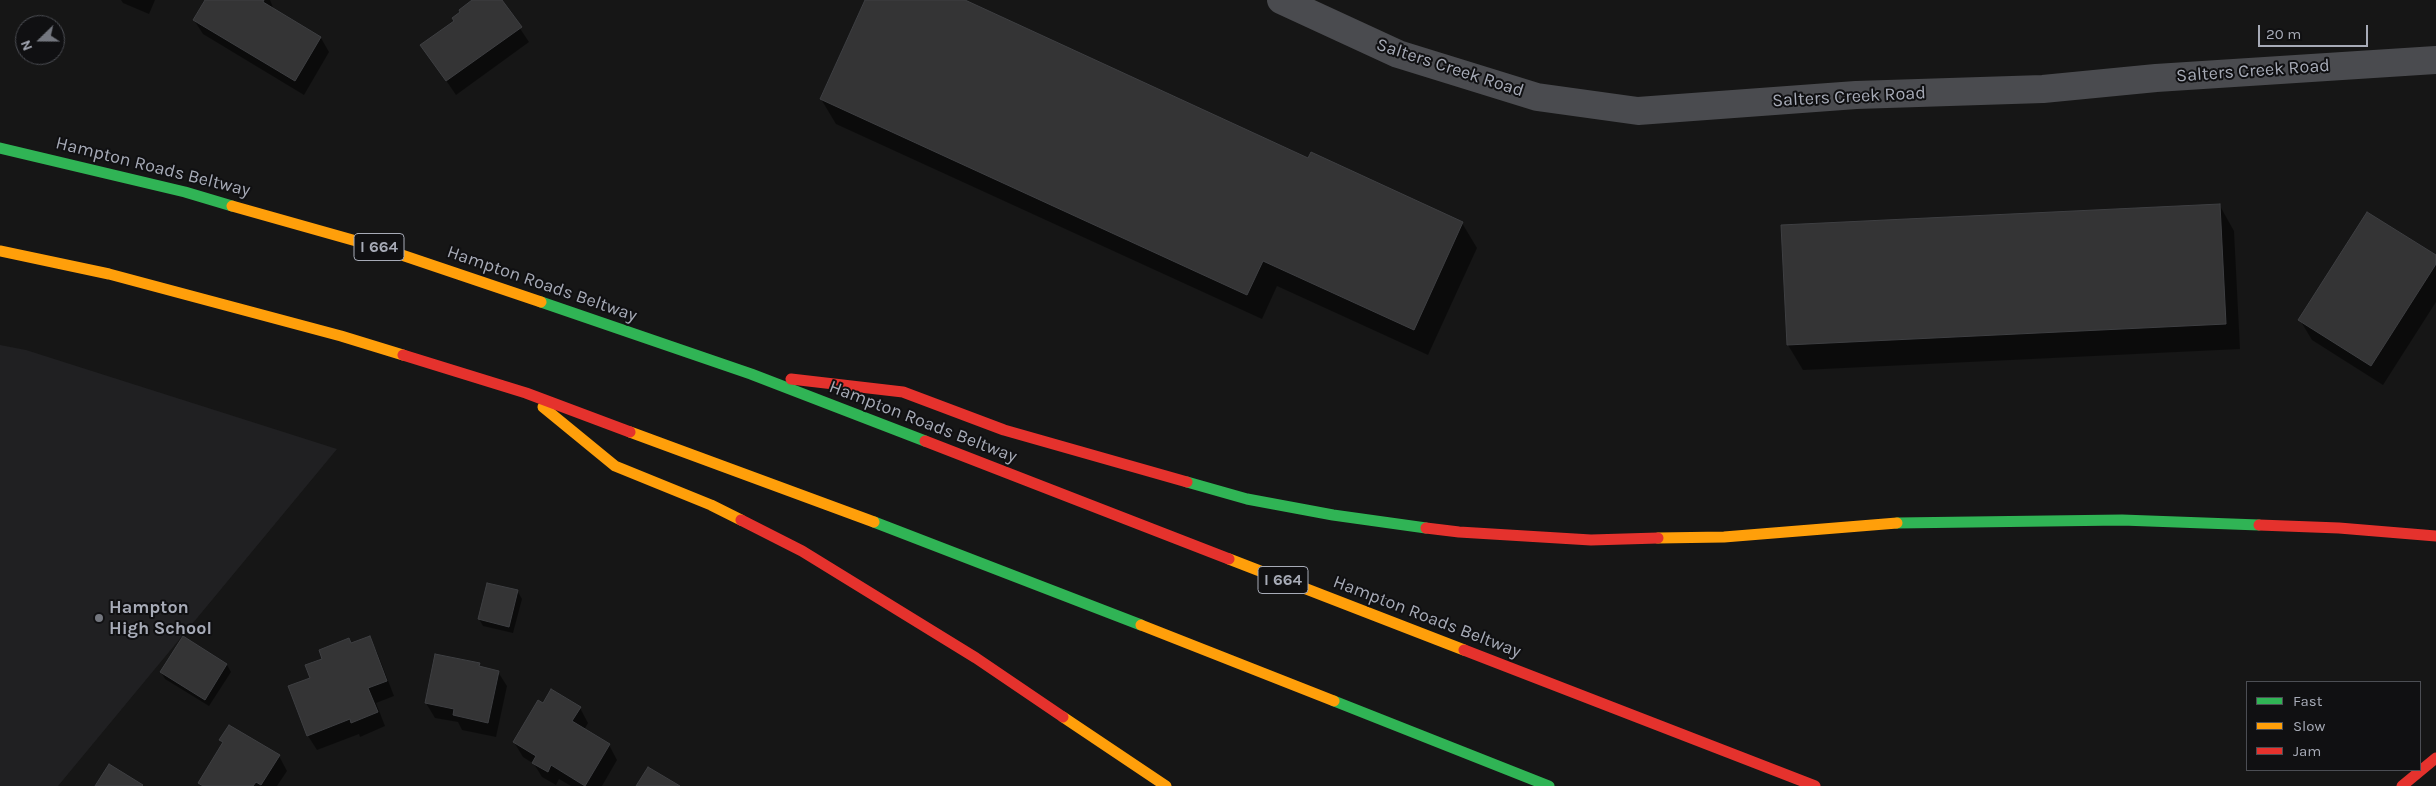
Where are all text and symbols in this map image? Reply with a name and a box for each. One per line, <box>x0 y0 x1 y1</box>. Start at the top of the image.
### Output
north arrow <box>15 15 65 65</box>
scale bar <box>2261 15 2371 47</box>
text: 20 m <box>2266 25 2301 43</box>
street label: Salters Creek Road <box>1373 34 1527 102</box>
text: N <box>17 38 36 53</box>
street label: Salters Creek Road <box>2175 55 2331 87</box>
street label: Salters Creek Road <box>1772 82 1926 112</box>
street label: Hampton Roads Beltway <box>53 132 253 202</box>
road number: I 664 <box>354 233 404 260</box>
street label: Hampton Roads Beltway <box>444 241 640 327</box>
street label: Hampton Roads Beltway <box>826 376 1020 468</box>
road number: I 664 <box>1258 566 1308 594</box>
street label: Hampton Roads Beltway <box>1330 571 1524 663</box>
place label: Hampton High School <box>109 597 212 640</box>
marker: Hampton High School <box>93 612 105 624</box>
legend <box>2246 681 2421 771</box>
text: Fast <box>2293 692 2322 710</box>
text: Slow <box>2293 717 2325 735</box>
text: Jam <box>2293 742 2321 760</box>

